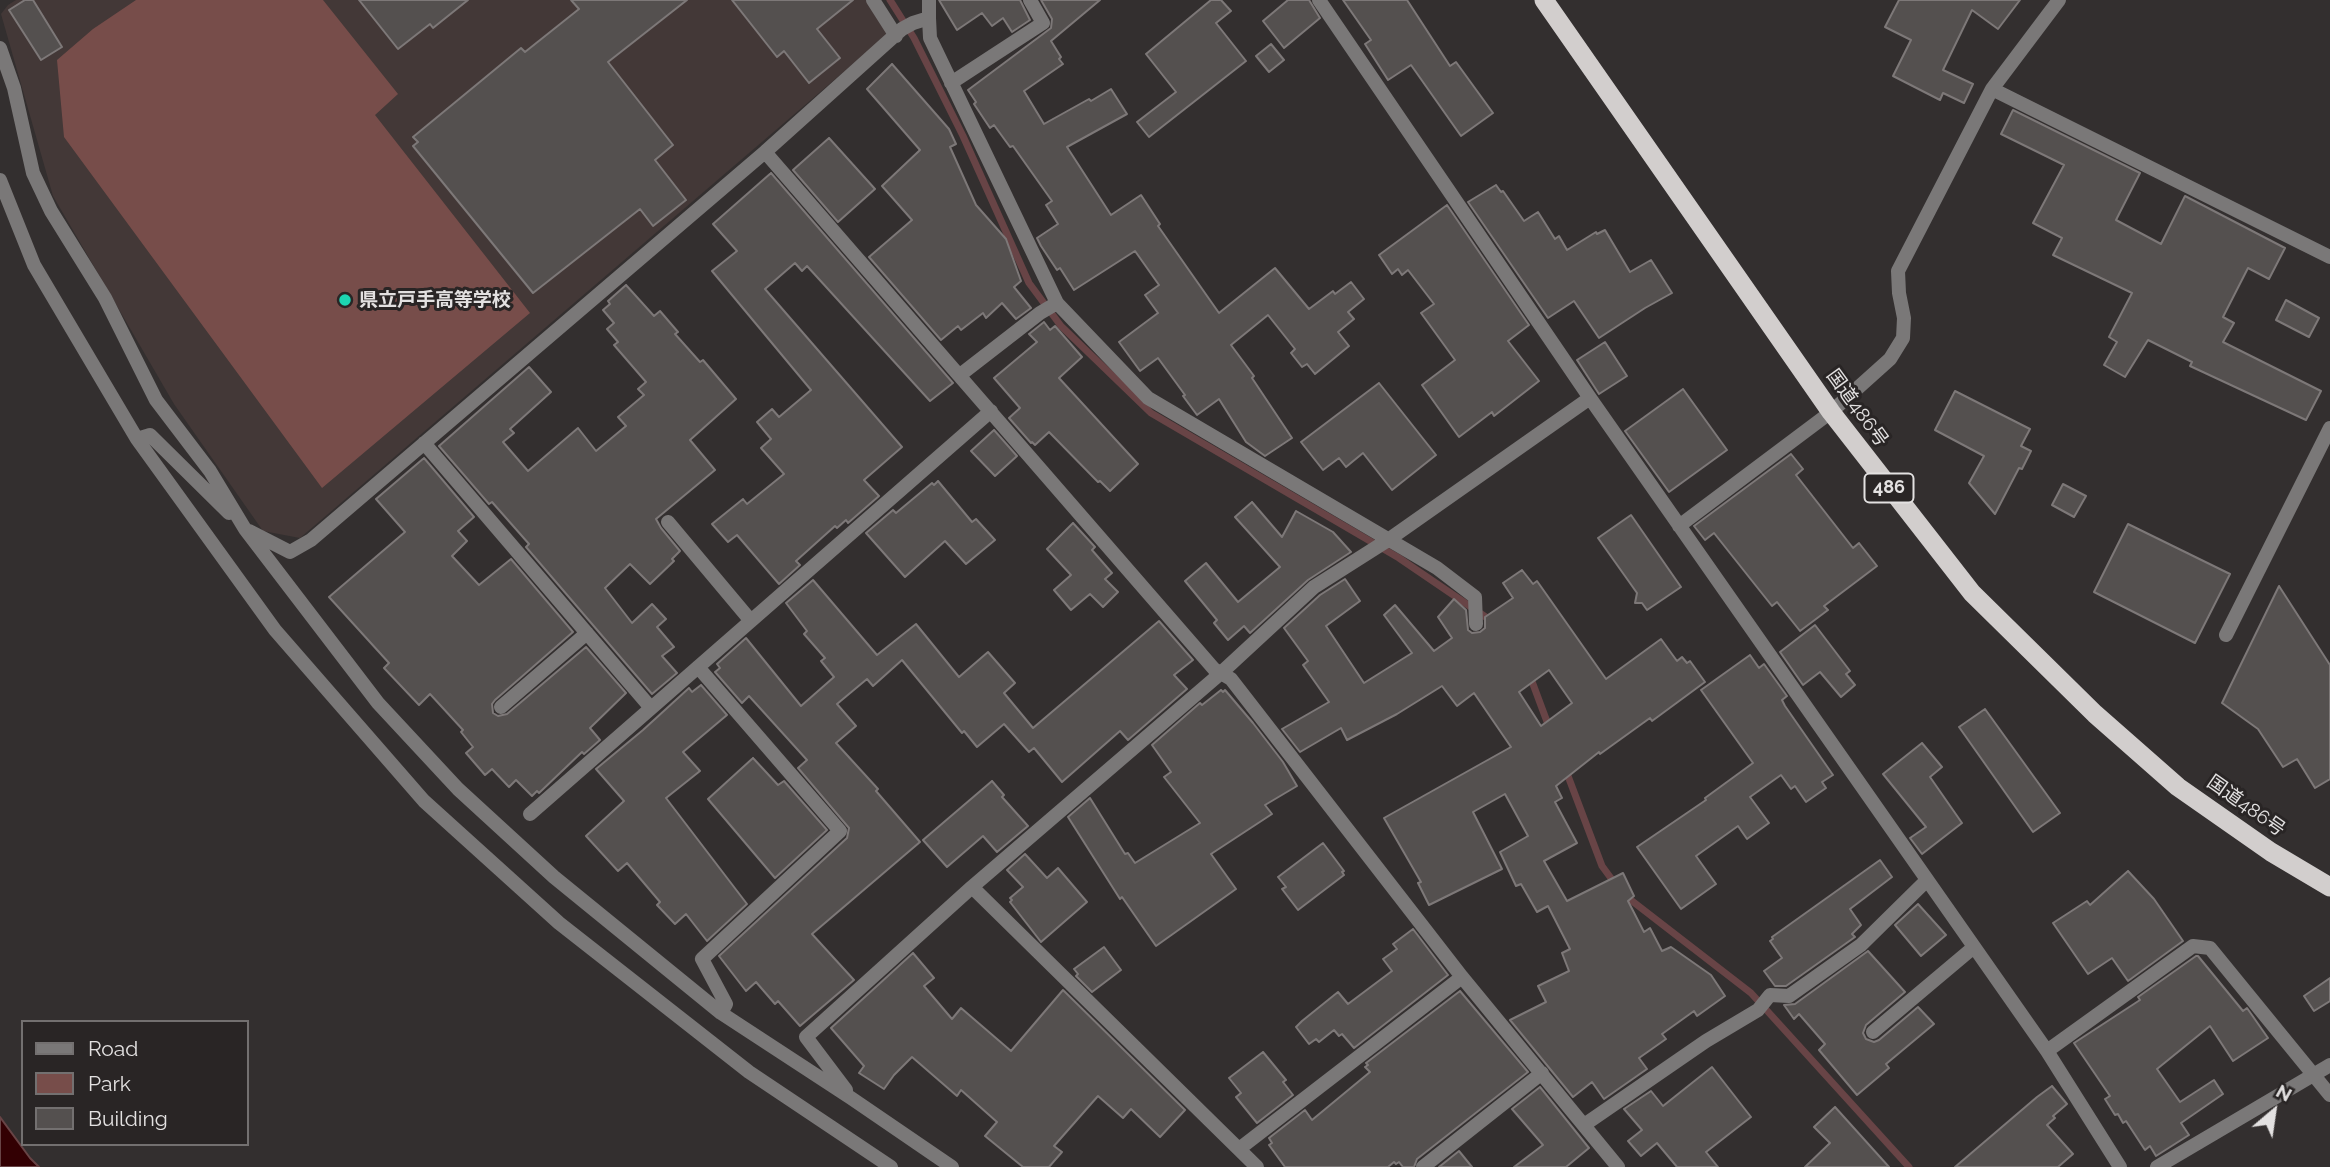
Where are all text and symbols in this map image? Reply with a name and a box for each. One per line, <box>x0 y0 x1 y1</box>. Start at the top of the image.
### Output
place label: 県立戸手高等学校 <box>359 289 511 311</box>
marker: 県立戸手高等学校 <box>337 292 353 308</box>
street label: 国道486号 <box>1821 365 1893 451</box>
road number: 486 <box>1864 474 1913 502</box>
street label: 国道486号 <box>2203 771 2289 841</box>
legend <box>21 1020 248 1146</box>
text: Road <box>88 1036 138 1061</box>
text: Park <box>88 1071 131 1096</box>
north arrow <box>2239 1076 2309 1146</box>
text: N <box>2273 1079 2296 1106</box>
text: Building <box>88 1106 168 1131</box>

